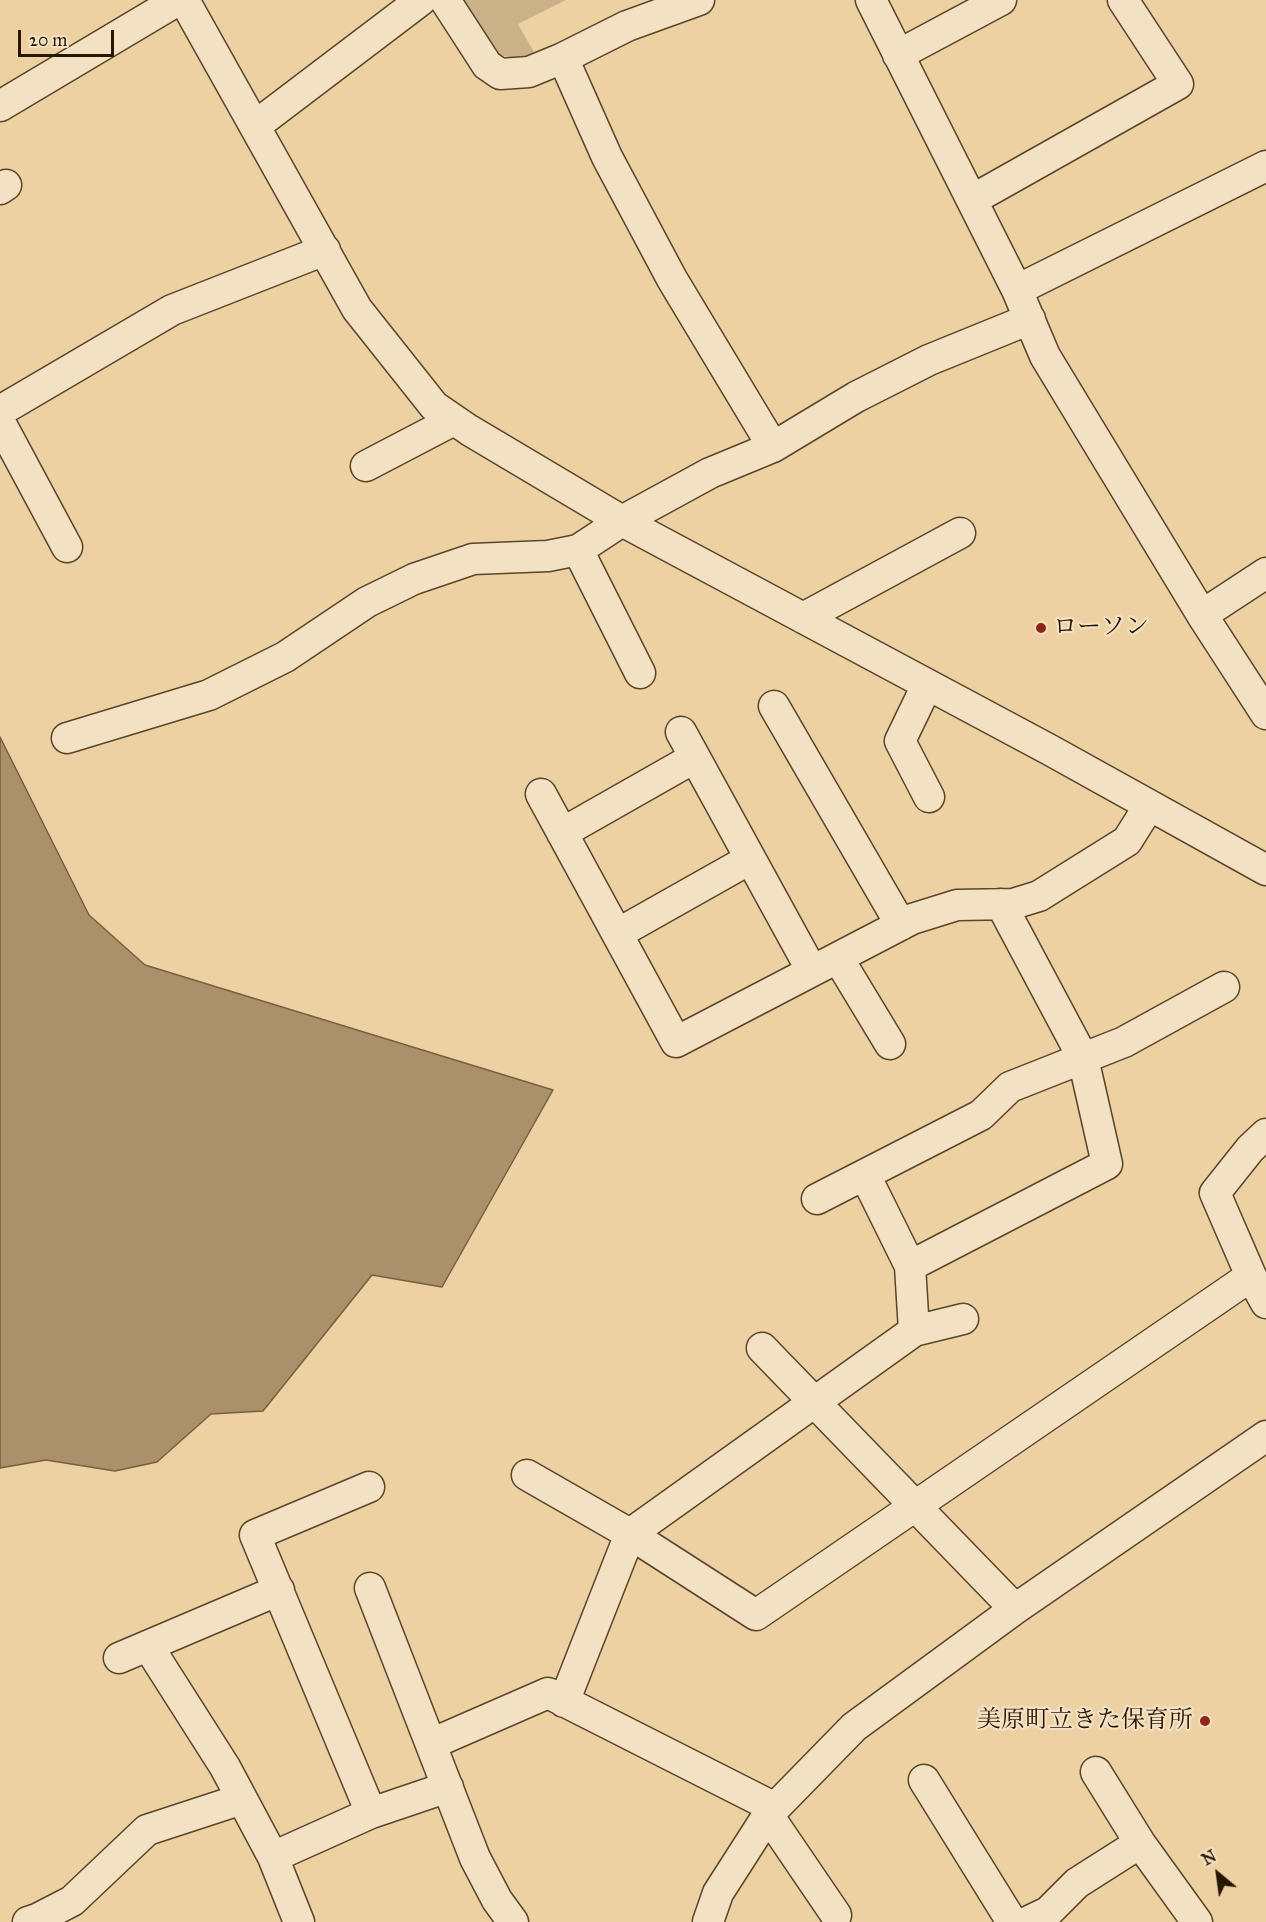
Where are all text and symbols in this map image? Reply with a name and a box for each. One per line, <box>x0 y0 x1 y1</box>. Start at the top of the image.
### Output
scale bar <box>21 18 117 56</box>
text: 20 m <box>29 29 67 51</box>
place label: ローソン <box>1053 614 1149 642</box>
marker: ローソン <box>1034 621 1048 635</box>
place label: 美原町立きた保育所 <box>977 1707 1193 1735</box>
marker: 美原町立きた保育所 <box>1198 1714 1212 1728</box>
north arrow <box>1188 1844 1248 1904</box>
text: N <box>1198 1846 1220 1869</box>

